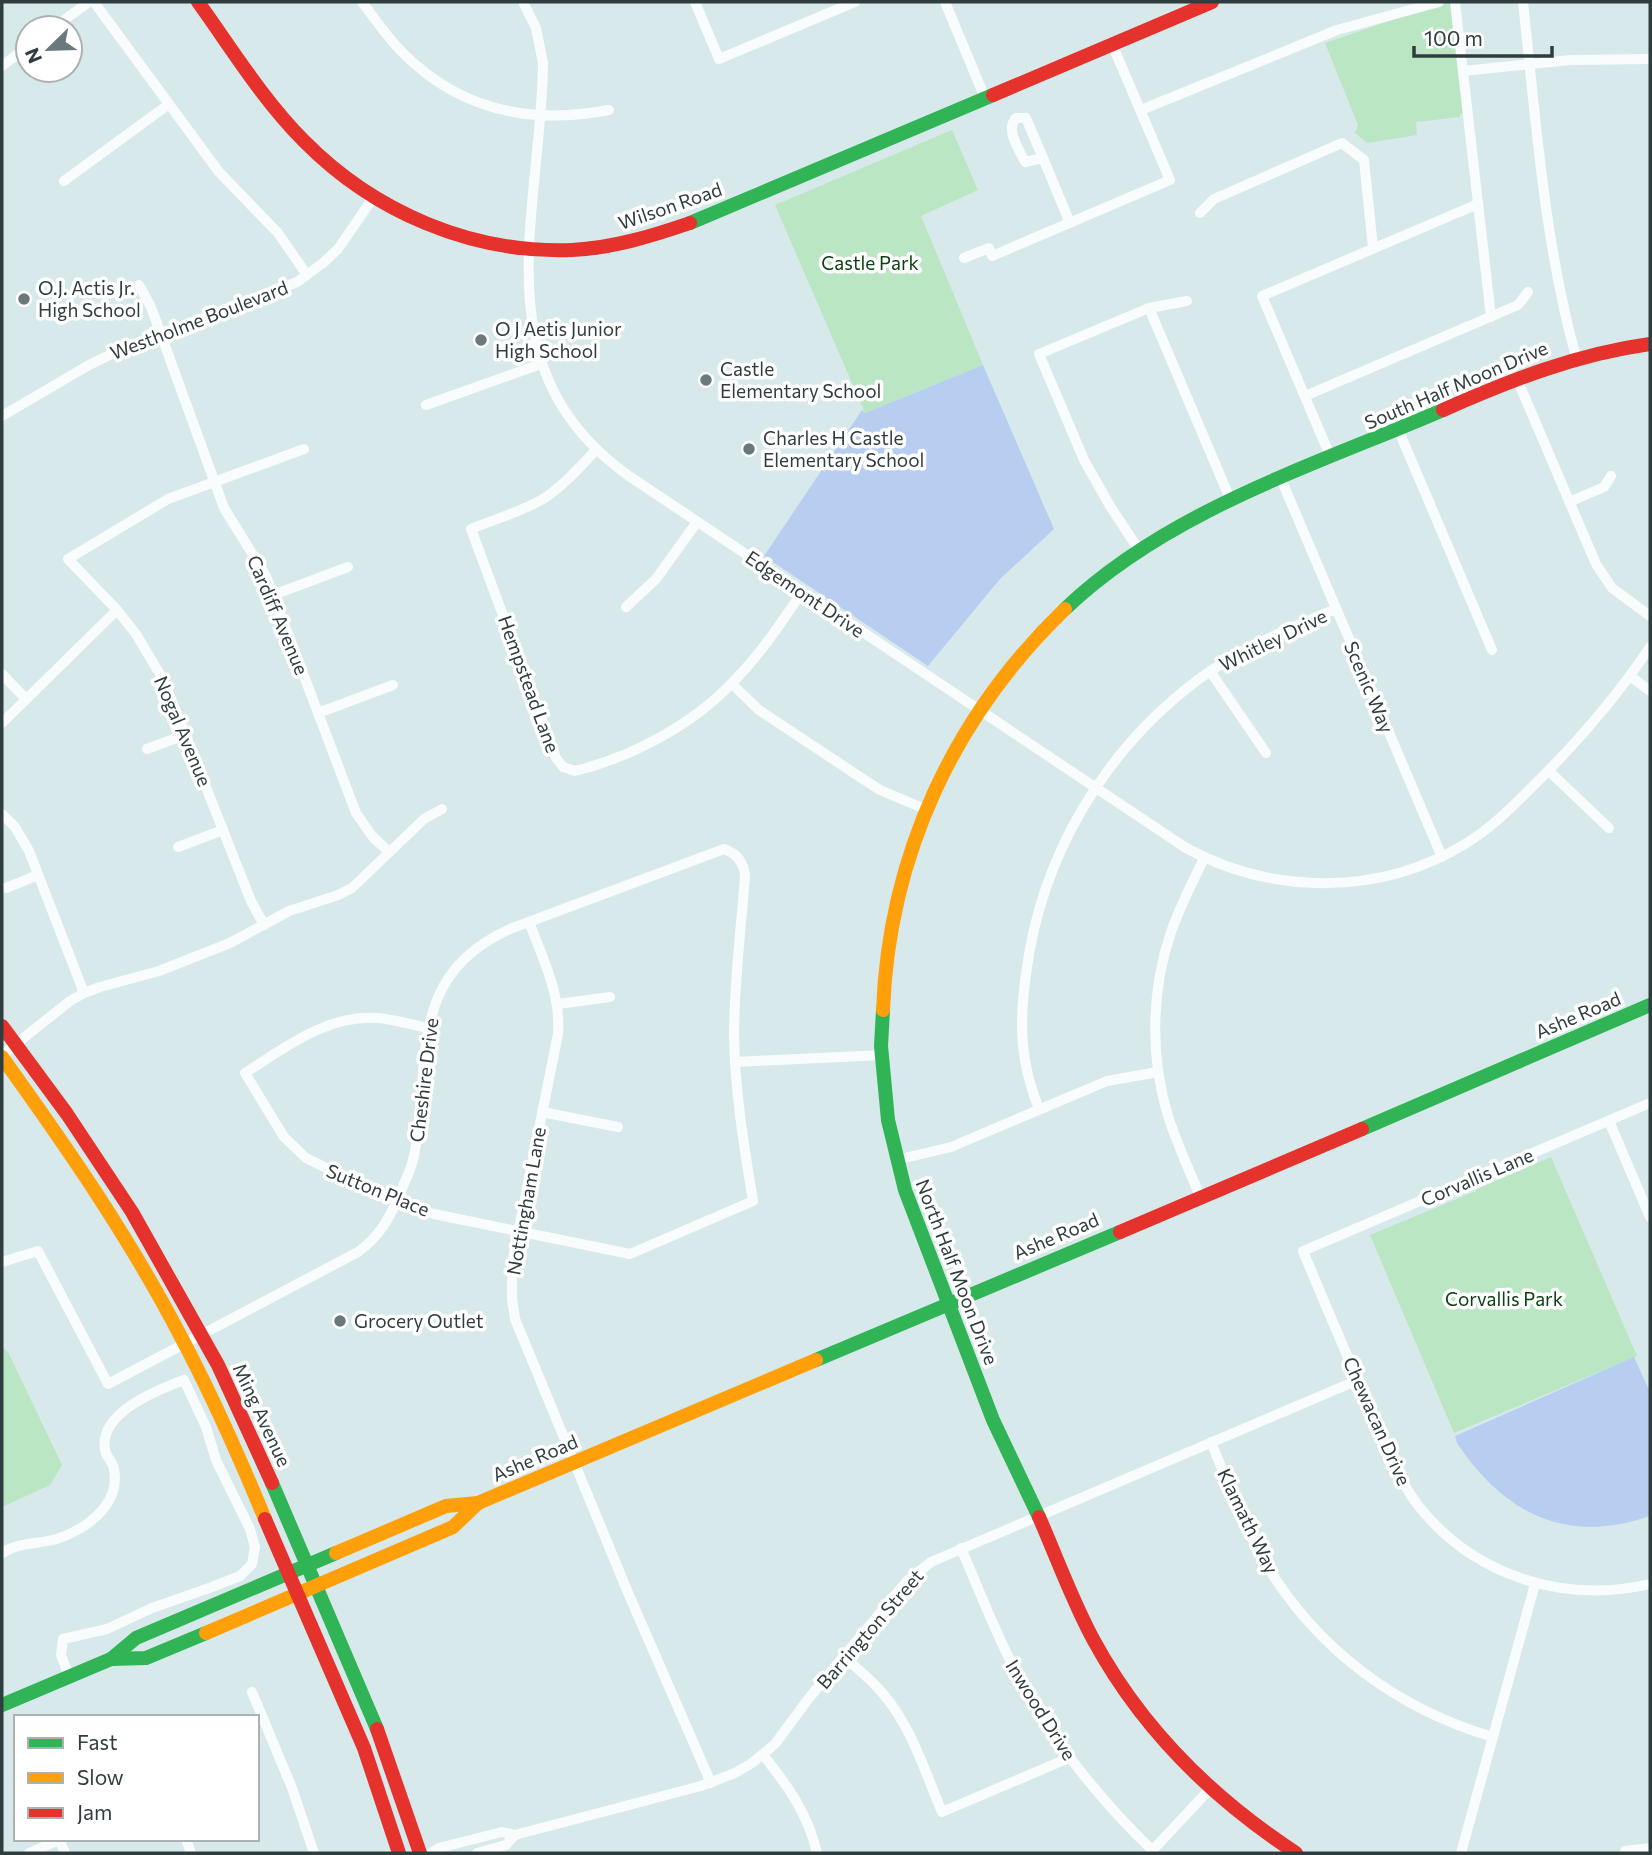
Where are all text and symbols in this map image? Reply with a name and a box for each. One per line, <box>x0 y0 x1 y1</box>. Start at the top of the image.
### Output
north arrow <box>14 14 84 84</box>
scale bar <box>1414 14 1552 58</box>
text: 100 m <box>1424 25 1483 50</box>
text: N <box>20 45 46 67</box>
street label: Wilson Road <box>615 177 725 234</box>
park label: Castle Park <box>821 251 919 274</box>
street label: Westholme Boulevard <box>107 275 291 364</box>
place label: O.J. Actis Jr. High School <box>38 276 141 321</box>
marker: O.J. Actis Jr. High School <box>16 291 32 307</box>
place label: O J Aetis Junior High School <box>495 317 622 362</box>
marker: O J Aetis Junior High School <box>473 332 489 348</box>
street label: South Half Moon Drive <box>1361 335 1551 434</box>
place label: Castle Elementary School <box>720 357 881 402</box>
marker: Castle Elementary School <box>698 372 714 388</box>
place label: Charles H Castle Elementary School <box>763 426 924 471</box>
marker: Charles H Castle Elementary School <box>741 441 757 457</box>
street label: Edgemont Drive <box>741 545 869 642</box>
street label: Cardiff Avenue <box>243 552 314 678</box>
street label: Whitley Drive <box>1215 604 1330 676</box>
street label: Hempstead Lane <box>494 612 565 756</box>
street label: Scenic Way <box>1340 638 1399 736</box>
street label: Nogal Avenue <box>150 672 217 789</box>
street label: Ashe Road <box>1532 986 1624 1043</box>
street label: Cheshire Drive <box>404 1016 443 1143</box>
street label: Nottingham Lane <box>501 1125 550 1277</box>
street label: Corvallis Lane <box>1417 1143 1537 1211</box>
street label: Sutton Place <box>323 1158 433 1221</box>
street label: North Half Moon Drive <box>911 1176 1004 1368</box>
street label: Ashe Road <box>1010 1207 1102 1264</box>
park label: Corvallis Park <box>1445 1287 1563 1310</box>
place label: Grocery Outlet <box>354 1309 484 1332</box>
marker: Grocery Outlet <box>332 1313 348 1329</box>
street label: Chewacan Drive <box>1339 1353 1416 1489</box>
street label: Ming Avenue <box>229 1360 296 1470</box>
street label: Ashe Road <box>489 1429 581 1486</box>
street label: Klamath Way <box>1213 1464 1284 1577</box>
street label: Barrington Street <box>812 1564 928 1693</box>
street label: Inwood Drive <box>1001 1655 1081 1764</box>
legend <box>14 1715 259 1841</box>
text: Fast <box>77 1729 118 1754</box>
text: Slow <box>77 1764 124 1789</box>
text: Jam <box>77 1799 112 1824</box>

